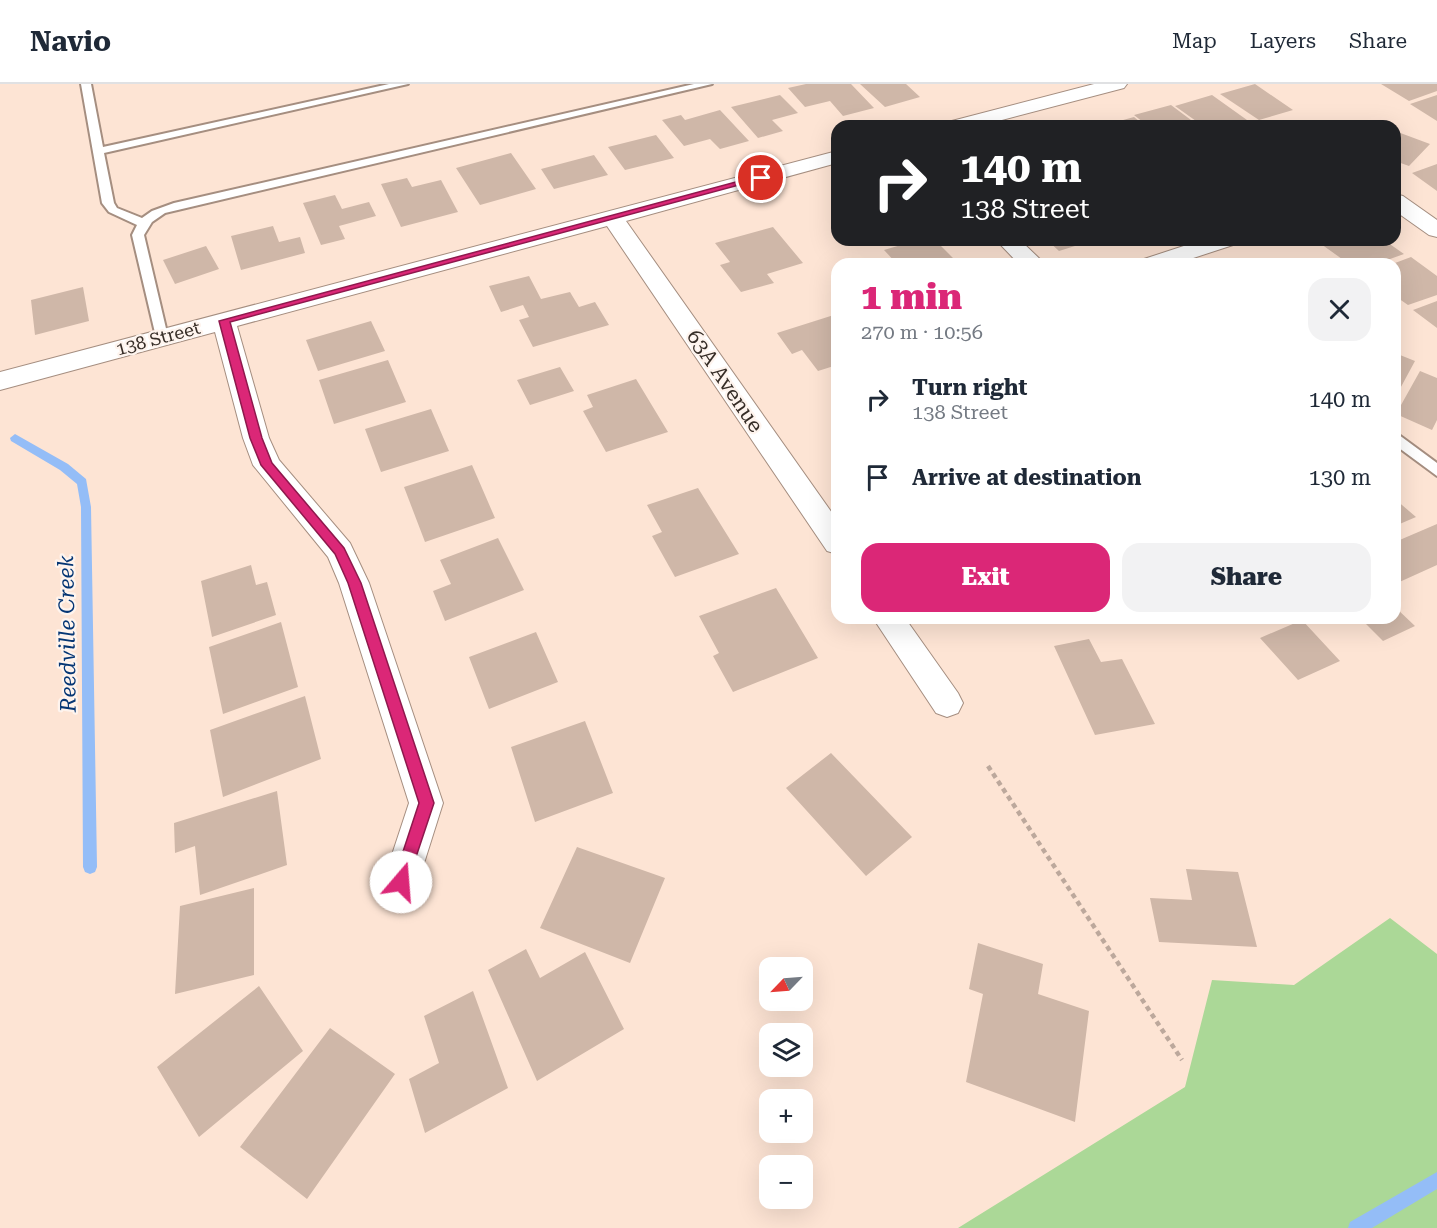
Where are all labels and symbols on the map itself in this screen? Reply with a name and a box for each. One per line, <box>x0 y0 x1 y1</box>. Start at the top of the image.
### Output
pin <box>735 152 786 203</box>
street label: 138 Street <box>114 317 203 359</box>
street label: 63A Avenue <box>682 325 768 437</box>
water label: Reedville Creek <box>53 555 81 714</box>
position arrow <box>369 850 433 914</box>
north arrow <box>759 957 813 1011</box>

